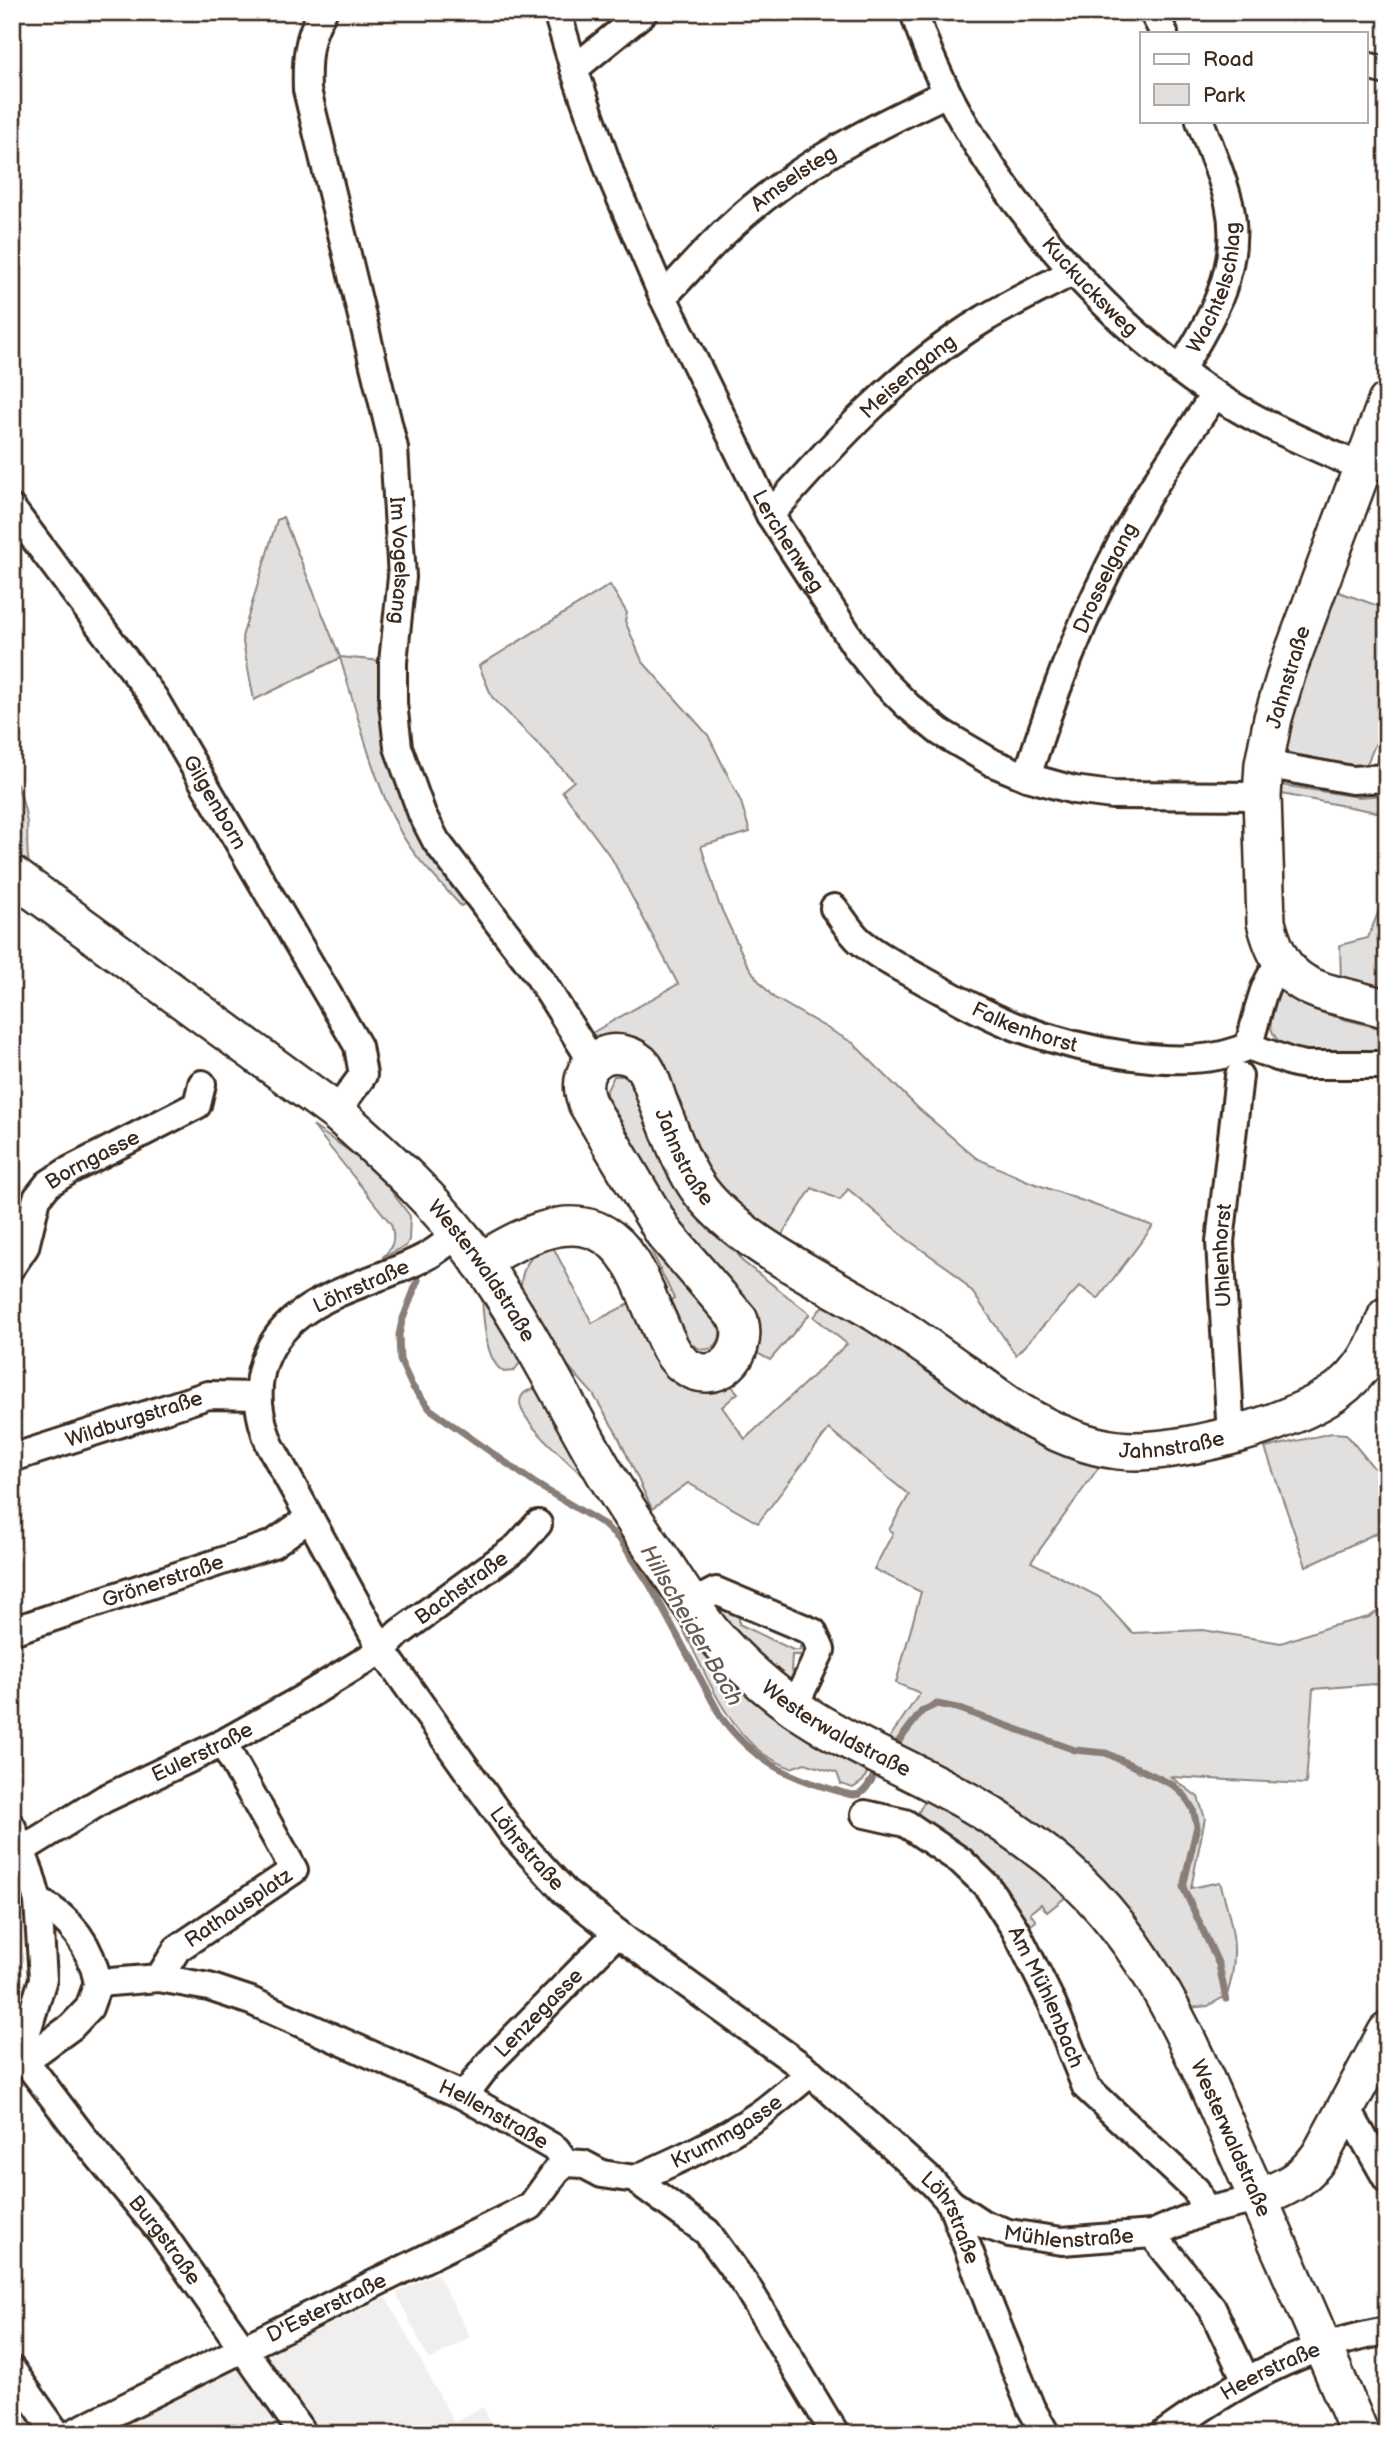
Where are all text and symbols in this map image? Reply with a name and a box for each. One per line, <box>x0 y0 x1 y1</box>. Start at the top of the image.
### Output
legend <box>1140 32 1368 122</box>
text: Road <box>1203 47 1254 72</box>
text: Park <box>1203 83 1246 108</box>
street label: Amselsteg <box>746 140 841 217</box>
street label: Wachtelschlag <box>1181 222 1246 358</box>
street label: Kuckucksweg <box>1036 232 1143 342</box>
street label: Meisengang <box>855 329 961 424</box>
street label: Lerchenweg <box>747 486 829 598</box>
street label: Im Vogelsang <box>384 496 414 625</box>
street label: Drosselgang <box>1068 518 1143 637</box>
street label: Jahnstraße <box>1261 623 1316 731</box>
street label: Gilgenborn <box>177 751 252 854</box>
street label: Falkenhorst <box>968 997 1080 1058</box>
street label: Jahnstraße <box>649 1105 719 1211</box>
street label: Borngasse <box>41 1125 144 1195</box>
street label: Westerwaldstraße <box>422 1195 541 1346</box>
street label: Uhlenhorst <box>1208 1202 1237 1308</box>
street label: Löhrstraße <box>309 1254 413 1319</box>
street label: Wildburgstraße <box>62 1386 206 1453</box>
street label: Jahnstraße <box>1118 1426 1227 1464</box>
water label: Hillscheider Bach <box>634 1540 749 1712</box>
street label: Bachstraße <box>410 1546 513 1630</box>
street label: Grönerstraße <box>99 1549 227 1613</box>
street label: Westerwaldstraße <box>756 1675 915 1782</box>
street label: Eulerstraße <box>148 1717 257 1788</box>
street label: Löhrstraße <box>484 1802 570 1896</box>
street label: Rathausplatz <box>180 1862 298 1953</box>
street label: Am Mühlenbach <box>1003 1922 1089 2072</box>
street label: Lenzegasse <box>490 1963 588 2063</box>
street label: Westerwaldstraße <box>1185 2056 1277 2221</box>
street label: Hellenstraße <box>435 2074 553 2155</box>
street label: Krummgasse <box>667 2090 787 2174</box>
street label: Löhrstraße <box>916 2166 985 2267</box>
street label: Burgstraße <box>123 2191 206 2290</box>
street label: Mühlenstraße <box>1002 2220 1135 2254</box>
street label: D'Esterstraße <box>263 2268 390 2348</box>
street label: Heerstraße <box>1216 2337 1324 2406</box>

